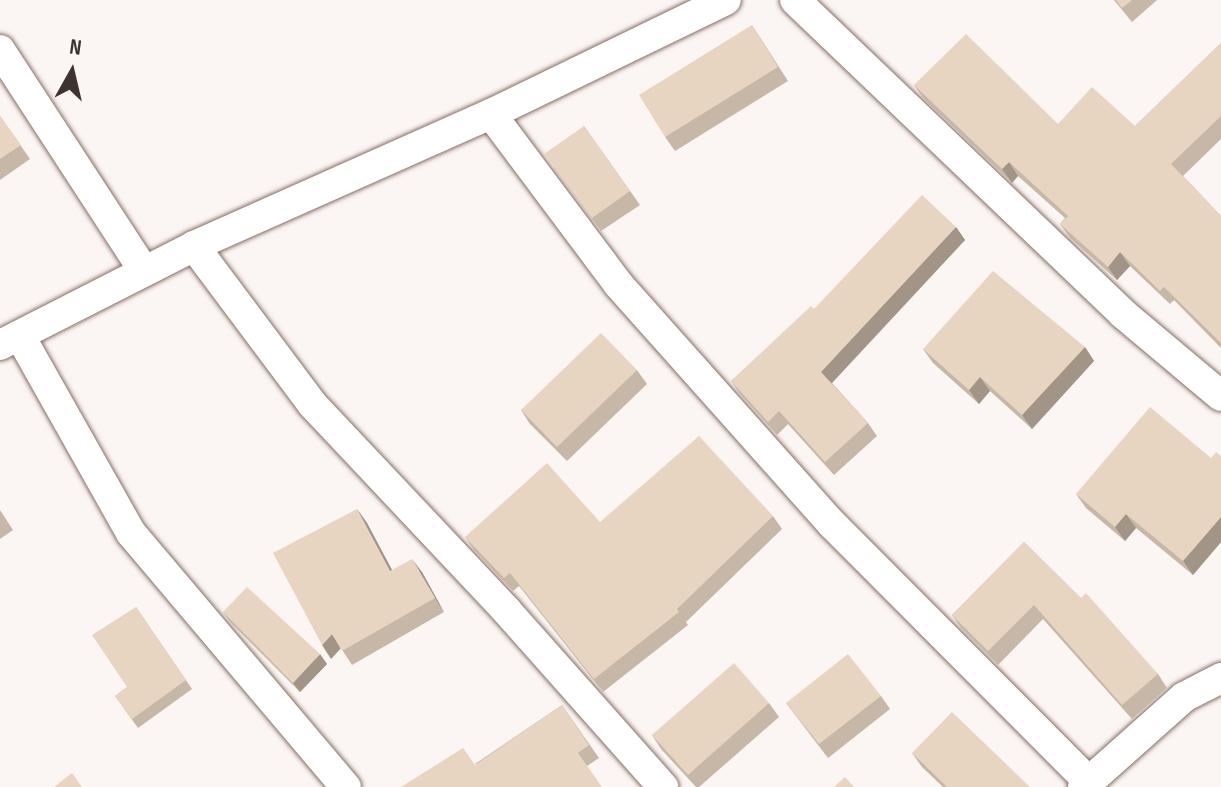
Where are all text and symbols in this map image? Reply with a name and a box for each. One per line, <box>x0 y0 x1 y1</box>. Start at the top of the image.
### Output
north arrow <box>32 32 112 112</box>
text: N <box>68 34 83 62</box>

